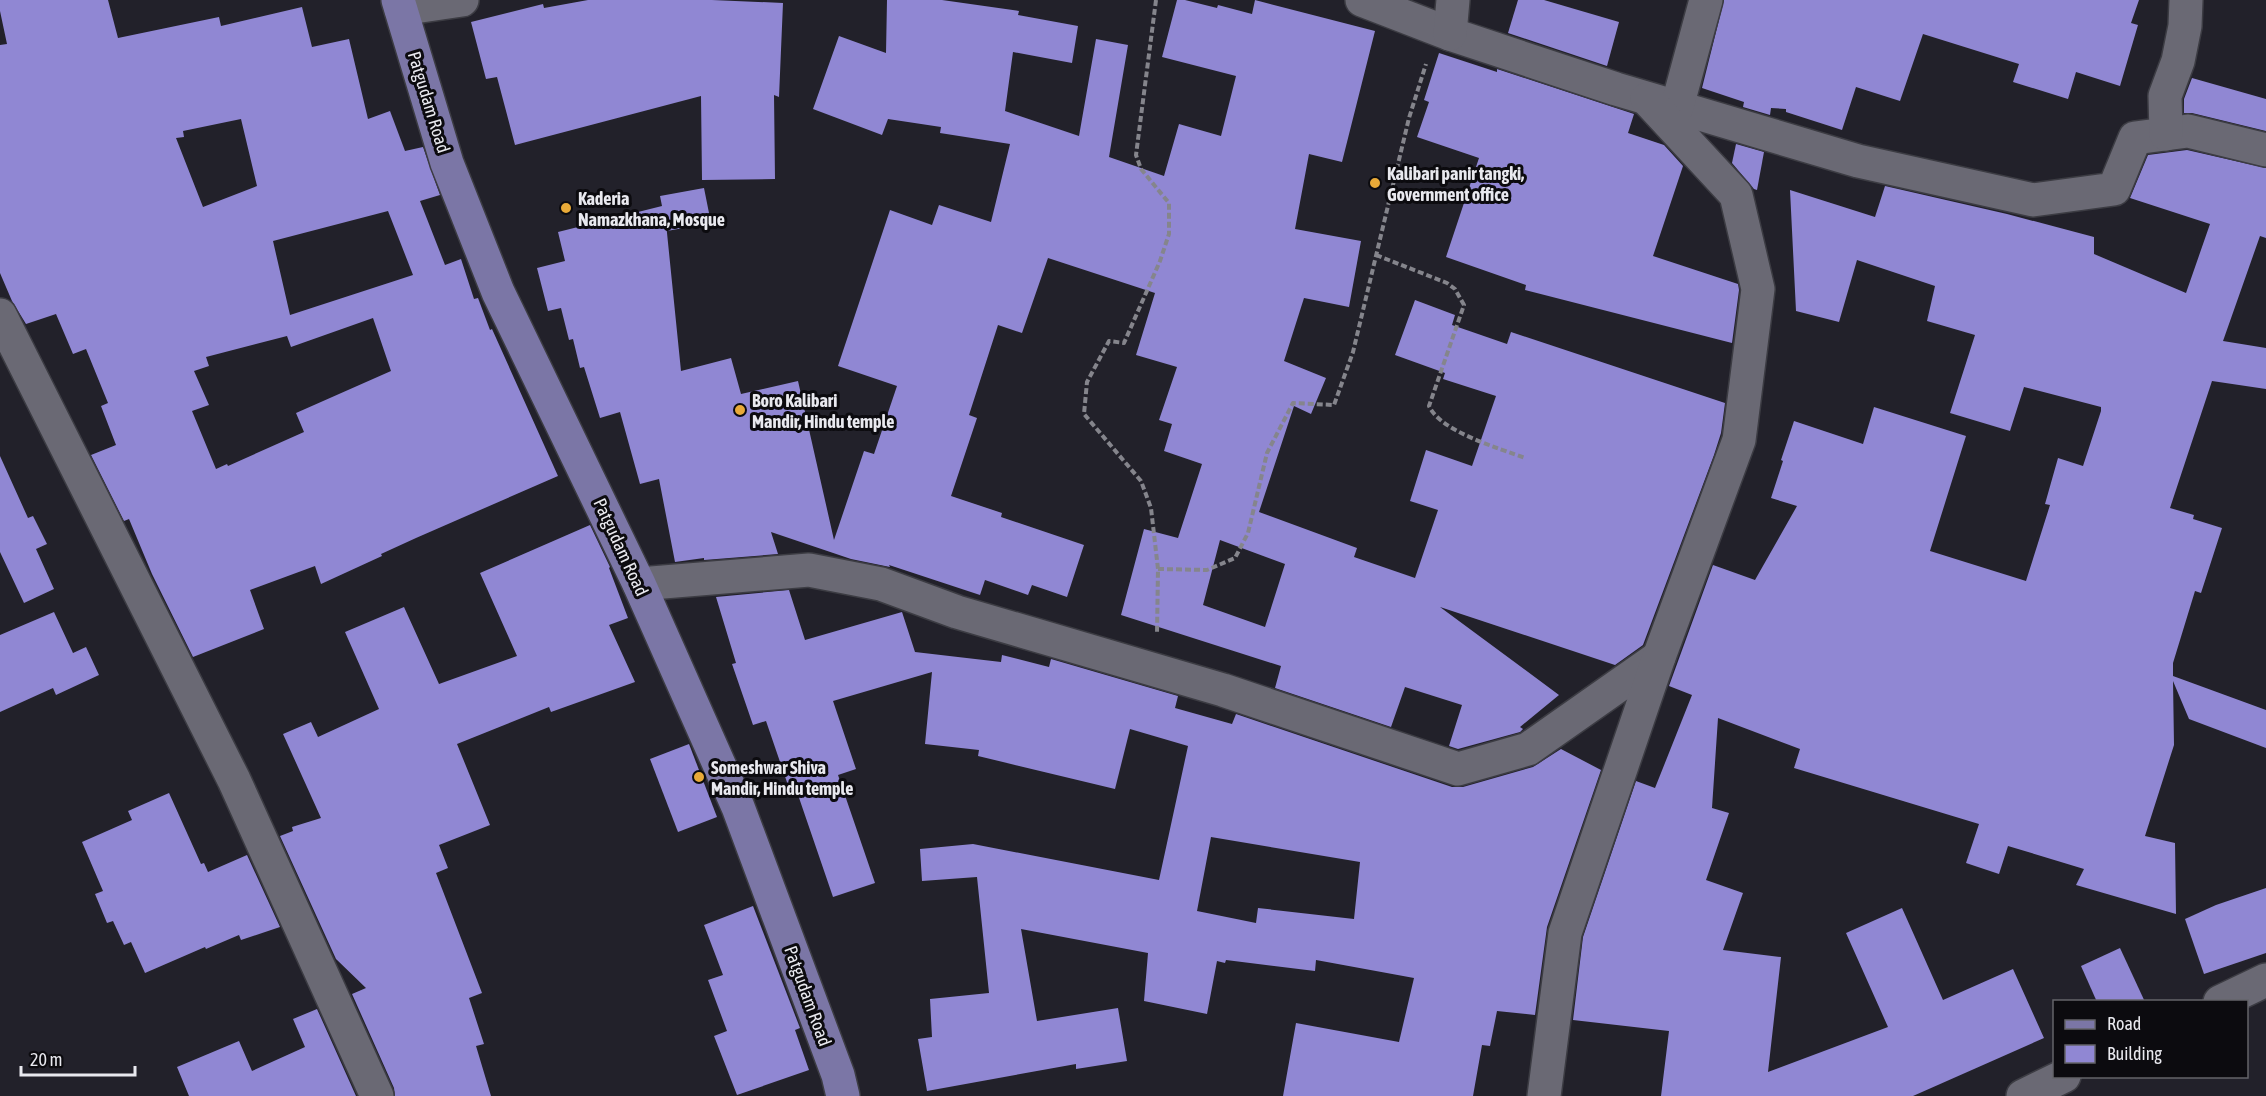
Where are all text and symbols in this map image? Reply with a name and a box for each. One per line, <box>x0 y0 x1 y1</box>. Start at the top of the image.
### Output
street label: Patgudam Road <box>404 49 454 155</box>
place label: Kalibari panir tangki, Government office <box>1387 163 1524 205</box>
marker: Kalibari panir tangki, Government office <box>1368 176 1382 190</box>
place label: Kaderia Namazkhana, Mosque <box>578 188 725 230</box>
marker: Kaderia Namazkhana, Mosque <box>559 201 573 215</box>
place label: Boro Kalibari Mandir, Hindu temple <box>752 390 894 432</box>
marker: Boro Kalibari Mandir, Hindu temple <box>733 403 747 417</box>
street label: Patgudam Road <box>589 495 653 599</box>
place label: Someshwar Shiva Mandir, Hindu temple <box>711 757 853 799</box>
marker: Someshwar Shiva Mandir, Hindu temple <box>692 770 706 784</box>
street label: Patgudam Road <box>780 943 836 1049</box>
legend <box>2053 1000 2248 1078</box>
text: Road <box>2107 1013 2141 1034</box>
scale bar <box>21 1039 135 1077</box>
text: Building <box>2107 1043 2162 1064</box>
text: 20 m <box>30 1049 62 1070</box>

